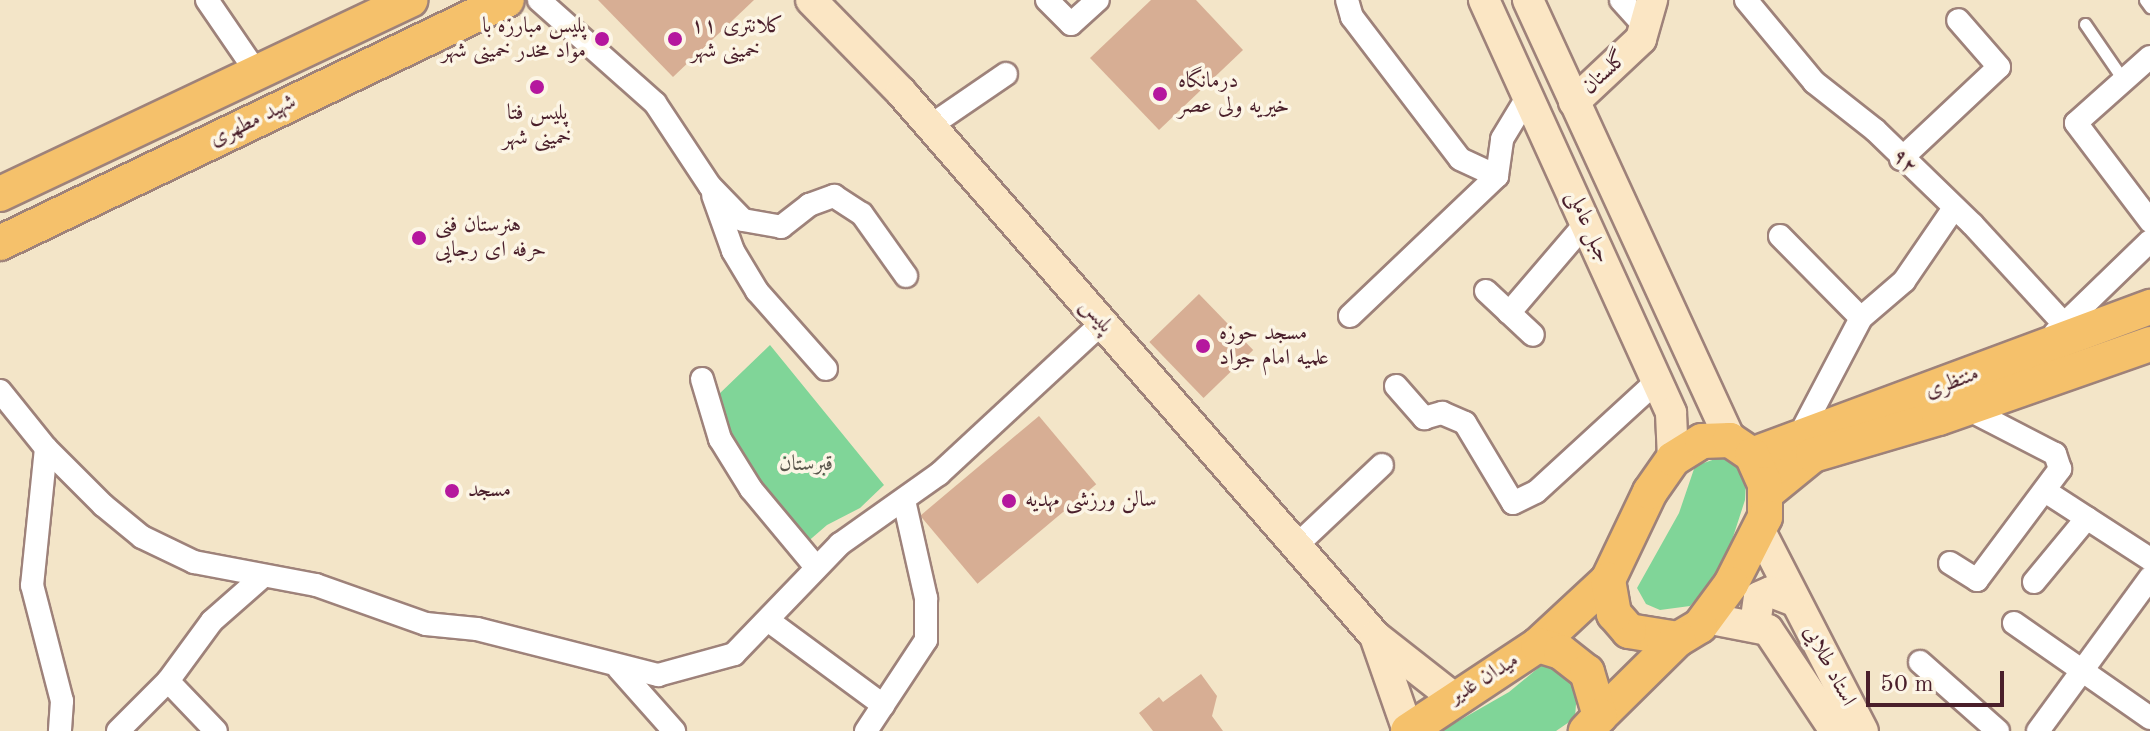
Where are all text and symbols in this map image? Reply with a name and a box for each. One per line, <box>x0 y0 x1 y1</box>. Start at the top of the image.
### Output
place label: پلیس مبارزه با مواد مخدر خمینی شهر <box>442 13 586 64</box>
place label: کلانتری ۱۱ خمینی شهر <box>691 13 783 64</box>
marker: پلیس مبارزه با مواد مخدر خمینی شهر <box>593 30 611 48</box>
marker: کلانتری ۱۱ خمینی شهر <box>666 30 684 48</box>
street label: گلستان <box>1577 45 1633 101</box>
place label: درمانگاه خیریه ولی عصر <box>1178 68 1289 120</box>
marker: پلیس فتا خمینی شهر <box>528 78 546 96</box>
marker: درمانگاه خیریه ولی عصر <box>1149 83 1171 105</box>
street label: شهید مطهری <box>205 89 301 153</box>
place label: پلیس فتا خمینی شهر <box>503 100 571 152</box>
street label: ۹۲ <box>1886 144 1922 180</box>
street label: جبل عاملی <box>1560 187 1616 267</box>
place label: هنرستان فنی حرفه ای رجایی <box>435 212 546 264</box>
marker: هنرستان فنی حرفه ای رجایی <box>410 229 428 247</box>
street label: پلیس <box>1074 293 1118 339</box>
place label: مسجد حوزه علمیه امام جواد <box>1219 320 1329 372</box>
marker: مسجد حوزه علمیه امام جواد <box>1194 337 1212 355</box>
street label: منتظری <box>1921 361 1983 405</box>
park label: قبرستان <box>779 452 833 478</box>
place label: مسجد <box>468 478 511 504</box>
marker: مسجد <box>443 482 461 500</box>
place label: سالن ورزشی مهدیه <box>1025 488 1157 514</box>
marker: سالن ورزشی مهدیه <box>1000 492 1018 510</box>
street label: استاد طلایی <box>1797 621 1861 711</box>
street label: میدان غدیر <box>1444 647 1524 711</box>
scale bar <box>1870 655 2008 705</box>
text: 50 m <box>1880 673 1934 697</box>

